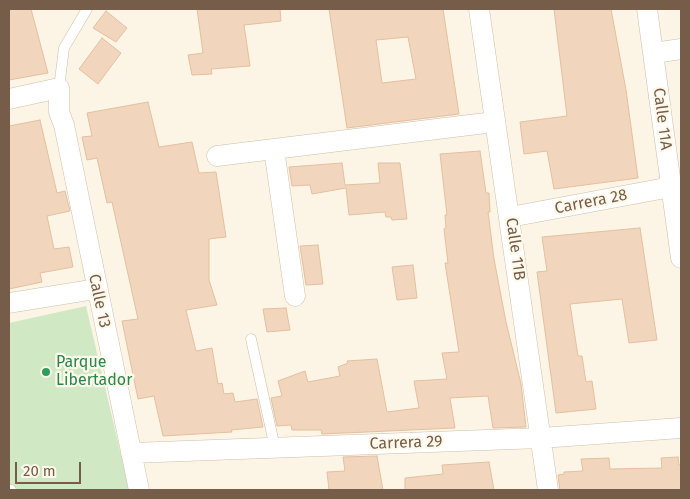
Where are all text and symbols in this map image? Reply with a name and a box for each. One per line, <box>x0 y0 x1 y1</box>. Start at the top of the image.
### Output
street label: Calle 11A <box>649 87 675 151</box>
street label: Carrera 28 <box>553 186 629 218</box>
street label: Calle 11B <box>501 216 529 282</box>
street label: Calle 13 <box>84 272 114 330</box>
place label: Parque Libertador <box>56 353 132 391</box>
marker: Parque Libertador <box>40 366 52 378</box>
street label: Carrera 29 <box>369 432 443 454</box>
scale bar <box>18 452 84 484</box>
text: 20 m <box>23 462 56 480</box>

